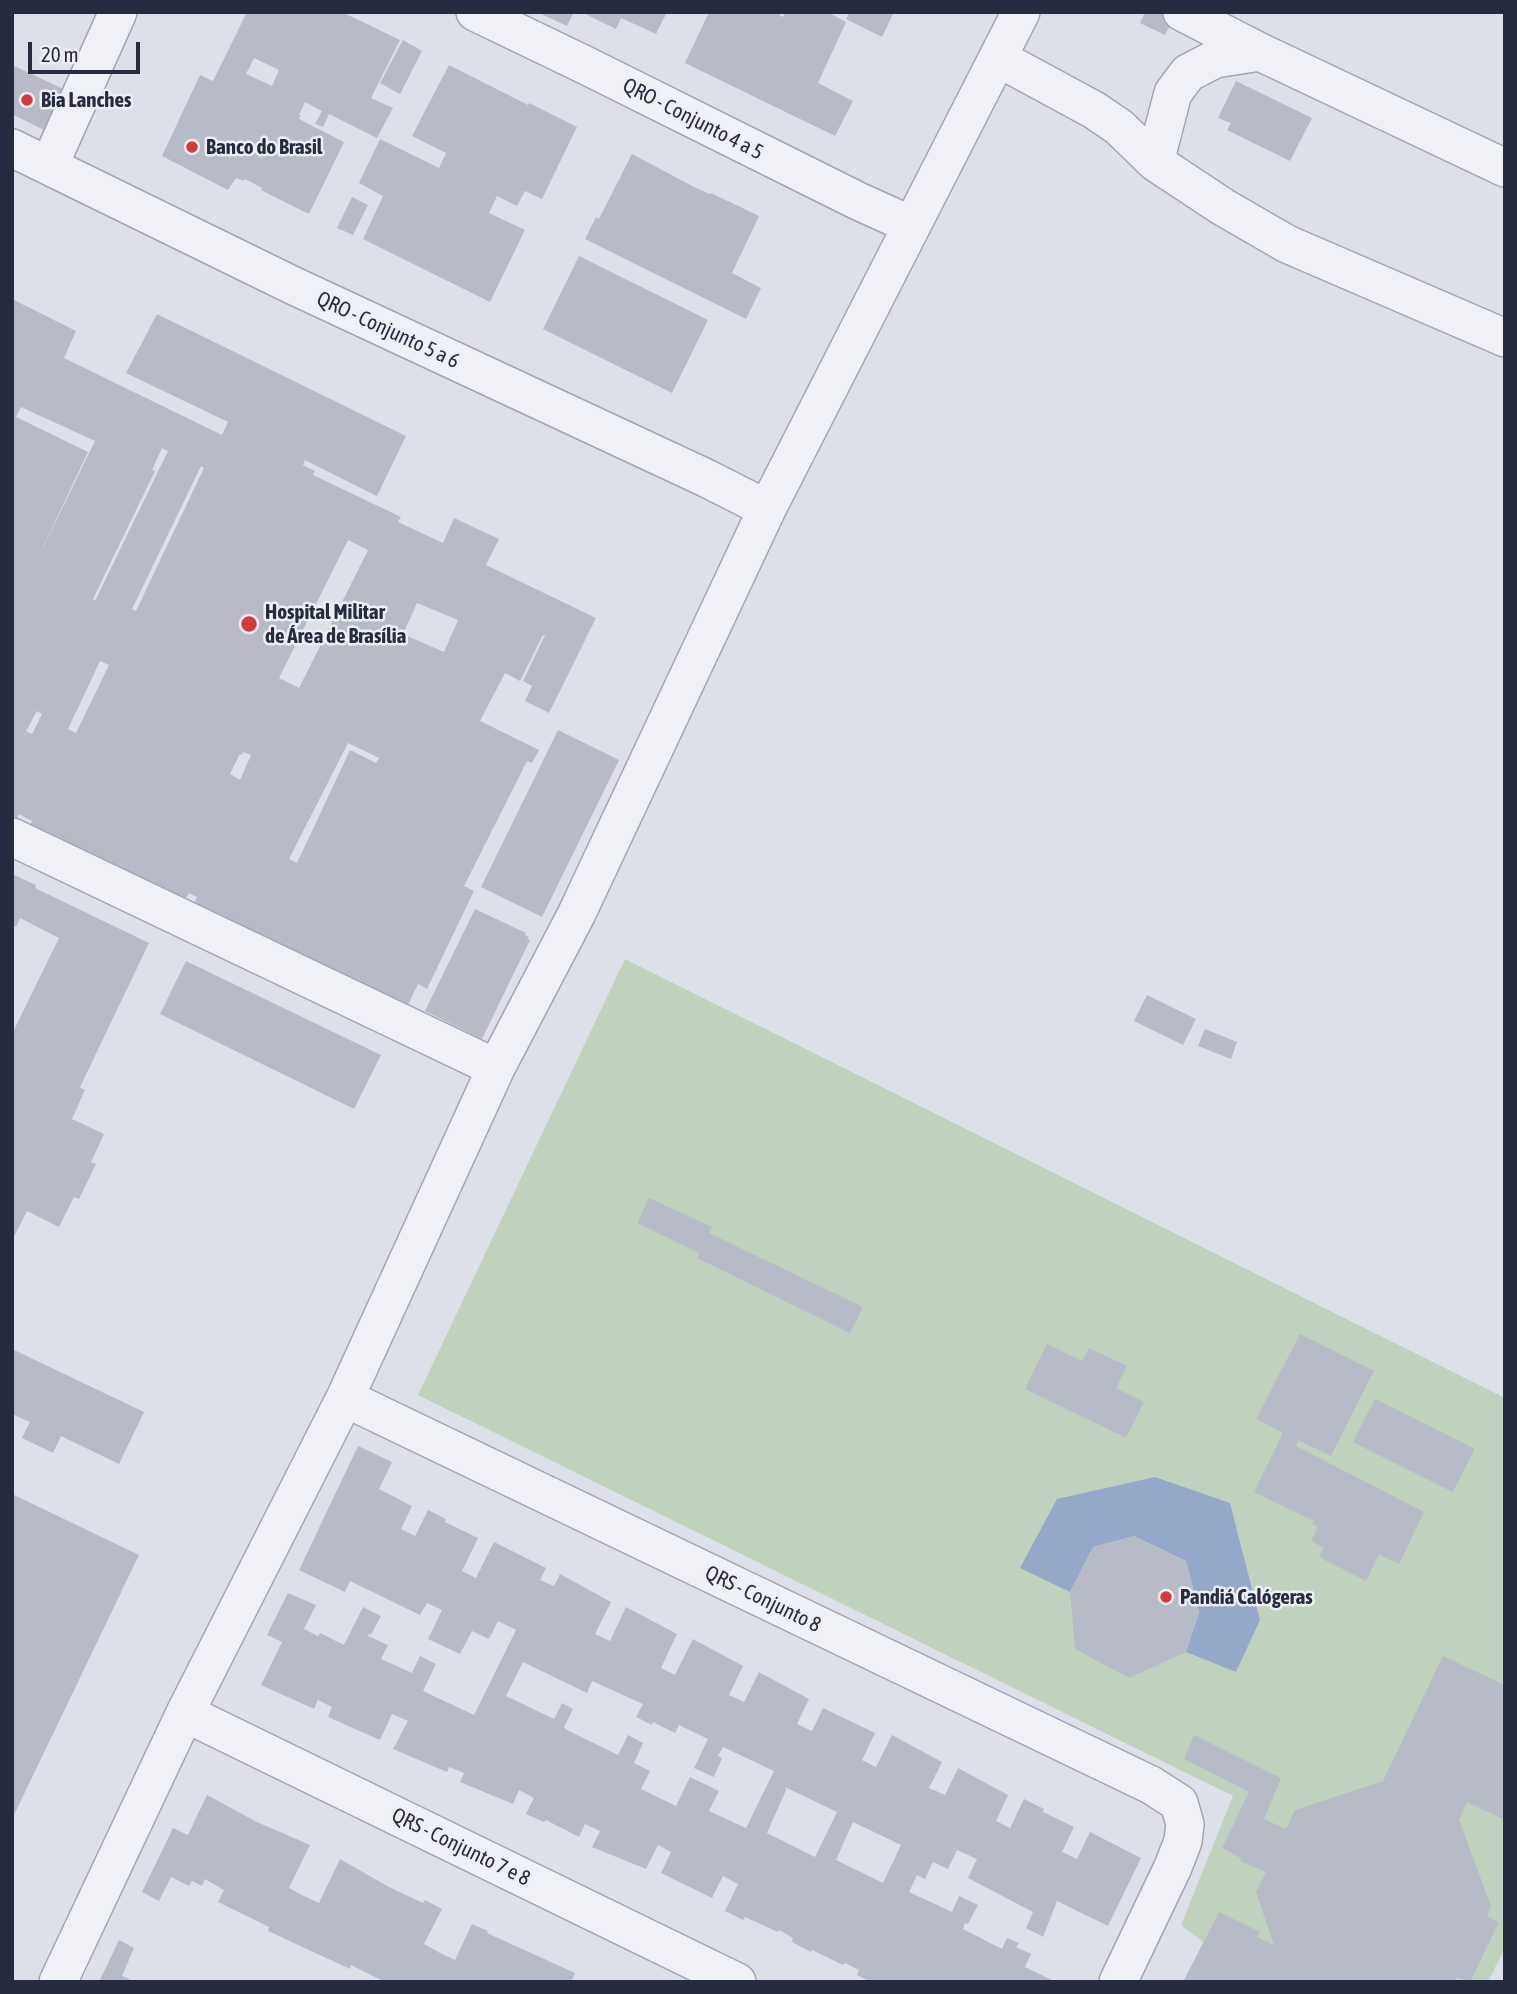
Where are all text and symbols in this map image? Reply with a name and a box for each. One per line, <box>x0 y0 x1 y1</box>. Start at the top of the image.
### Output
scale bar <box>32 28 144 72</box>
text: 20 m <box>41 42 79 66</box>
street label: QRO - Conjunto 4 a 5 <box>619 73 767 165</box>
place label: Bia Lanches <box>41 87 131 113</box>
marker: Bia Lanches <box>19 92 35 108</box>
place label: Banco do Brasil <box>206 134 322 160</box>
marker: Banco do Brasil <box>184 139 200 155</box>
street label: QRO - Conjunto 5 a 6 <box>313 286 463 374</box>
place label: Hospital Militar de Área de Brasília <box>265 599 406 649</box>
marker: Hospital Militar de Área de Brasília <box>239 614 259 634</box>
street label: QRS - Conjunto 8 <box>701 1560 825 1638</box>
place label: Pandiá Calógeras <box>1180 1584 1313 1610</box>
marker: Pandiá Calógeras <box>1158 1589 1174 1605</box>
street label: QRS - Conjunto 7 e 8 <box>388 1803 534 1891</box>

